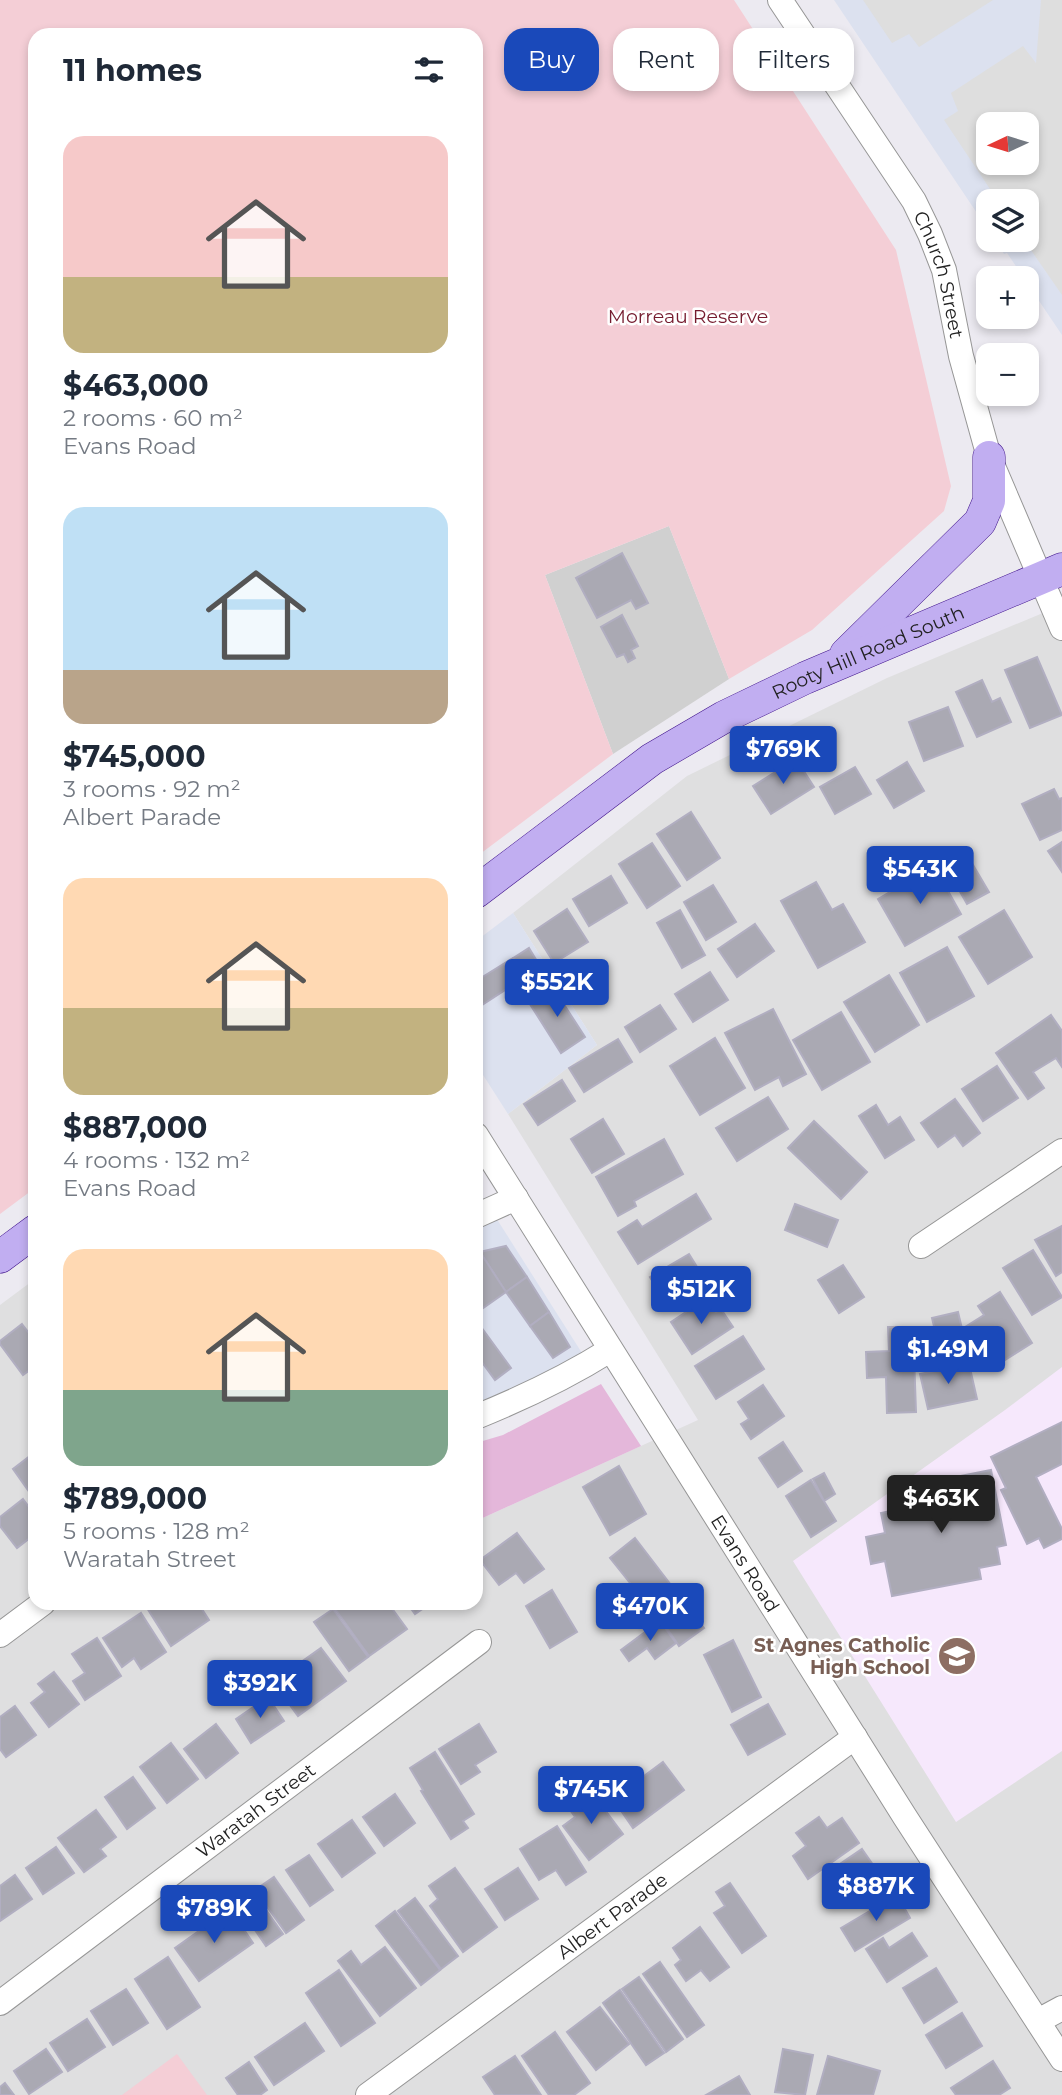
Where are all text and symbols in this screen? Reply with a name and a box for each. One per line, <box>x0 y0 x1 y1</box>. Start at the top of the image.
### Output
chip: Buy <box>504 28 599 91</box>
chip: Rent <box>613 28 719 91</box>
chip: Filters <box>733 28 854 91</box>
icon: filters <box>410 51 448 89</box>
text: 11 homes <box>63 52 202 89</box>
north arrow <box>976 112 1040 175</box>
map controls <box>976 112 1039 406</box>
icon: home <box>193 181 319 307</box>
button: layers <box>976 189 1039 252</box>
street label: Church Street <box>909 207 969 341</box>
button: + <box>976 266 1039 329</box>
park label: Morreau Reserve <box>608 305 768 328</box>
button: − <box>976 343 1039 406</box>
text: $463,000 <box>63 367 209 404</box>
text: 2 rooms · 60 m² <box>63 404 243 432</box>
text: Evans Road <box>63 432 197 460</box>
icon: home <box>193 552 319 678</box>
street label: Rooty Hill Road South <box>768 600 968 704</box>
pin: $769K <box>734 726 832 786</box>
text: $769K <box>746 735 820 763</box>
text: $745,000 <box>63 738 206 775</box>
text: 3 rooms · 92 m² <box>63 775 241 803</box>
text: Albert Parade <box>63 803 221 831</box>
pin: $543K <box>871 846 969 906</box>
text: $543K <box>883 855 957 883</box>
icon: home <box>193 923 319 1049</box>
pin: $552K <box>508 960 606 1019</box>
text: $552K <box>521 968 593 996</box>
text: $887,000 <box>63 1109 207 1146</box>
text: 4 rooms · 132 m² <box>63 1146 250 1174</box>
text: Evans Road <box>63 1174 197 1202</box>
pin: $512K <box>652 1266 750 1326</box>
text: $512K <box>667 1275 735 1303</box>
icon: home <box>193 1294 319 1420</box>
pin: $1.49M <box>891 1326 1005 1386</box>
text: $1.49M <box>907 1335 989 1363</box>
pin: $463K <box>892 1476 990 1535</box>
text: $789,000 <box>63 1480 207 1517</box>
text: $463K <box>903 1484 979 1512</box>
street label: Evans Road <box>706 1510 785 1616</box>
text: 5 rooms · 128 m² <box>63 1517 250 1545</box>
text: Waratah Street <box>63 1545 236 1573</box>
pin: $470K <box>601 1584 699 1643</box>
text: $470K <box>612 1592 688 1620</box>
place label: St Agnes Catholic High School <box>754 1634 930 1679</box>
school or university icon: St Agnes Catholic High School <box>936 1635 978 1677</box>
pin: $392K <box>211 1660 309 1720</box>
text: $392K <box>223 1669 297 1697</box>
street label: Waratah Street <box>191 1758 320 1863</box>
pin: $745K <box>542 1766 640 1826</box>
text: $745K <box>554 1775 628 1803</box>
pin: $887K <box>827 1864 925 1923</box>
street label: Albert Parade <box>553 1868 672 1964</box>
text: $887K <box>838 1872 914 1900</box>
pin: $789K <box>165 1885 263 1945</box>
text: $789K <box>176 1894 252 1922</box>

